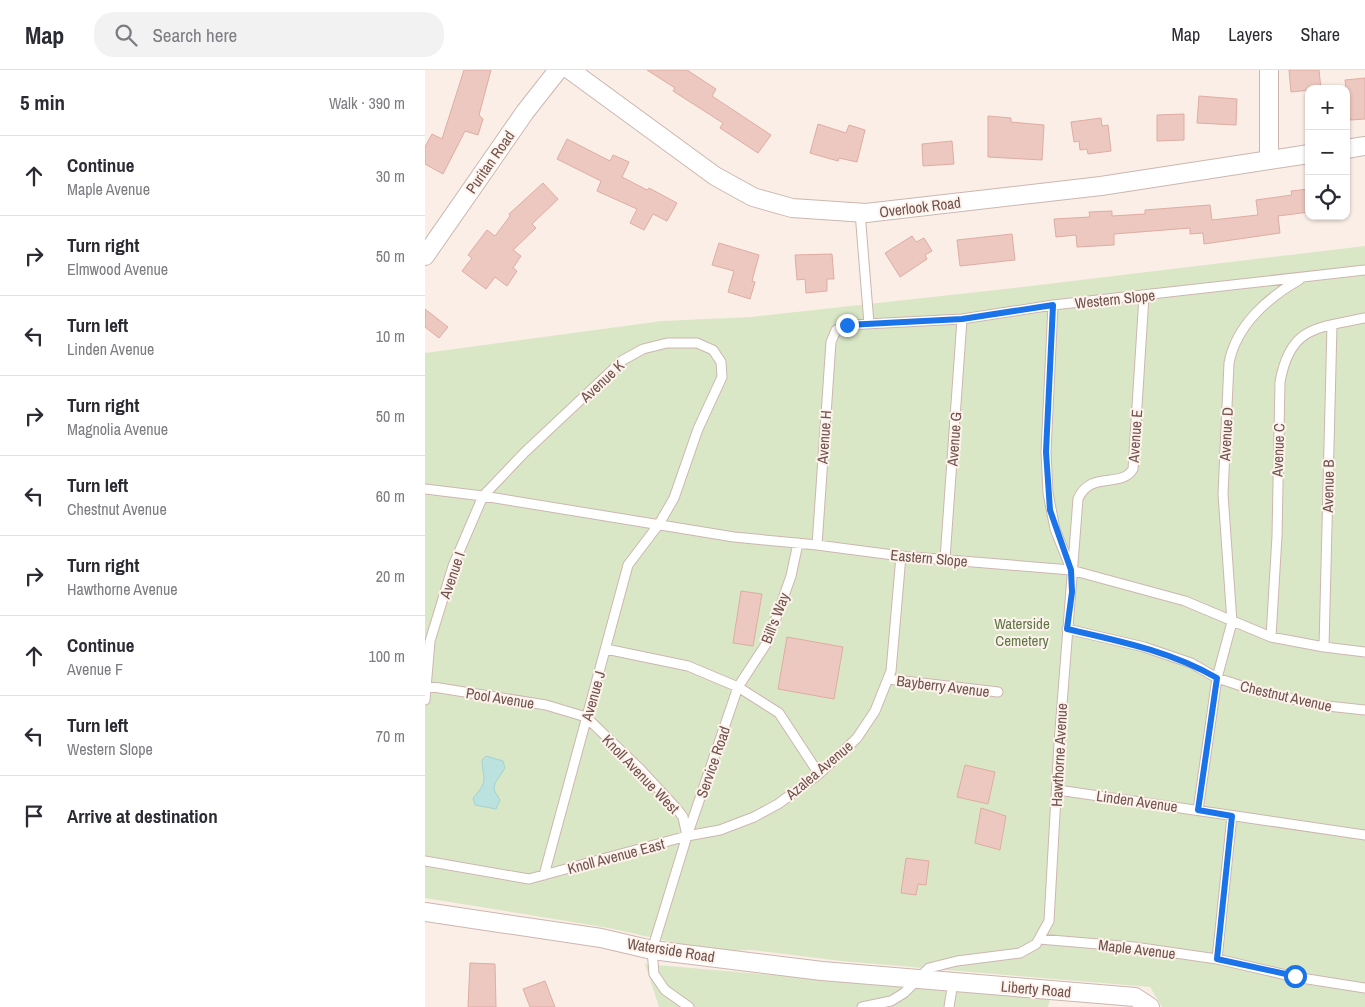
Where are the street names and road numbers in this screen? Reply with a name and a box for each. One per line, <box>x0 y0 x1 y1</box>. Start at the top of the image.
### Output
street label: Puritan Road <box>461 126 519 198</box>
street label: Overlook Road <box>878 192 962 222</box>
street label: Western Slope <box>1074 284 1156 314</box>
street label: Avenue K <box>575 355 629 407</box>
street label: Avenue D <box>1214 406 1238 462</box>
street label: Avenue H <box>812 409 836 466</box>
street label: Avenue E <box>1123 409 1147 464</box>
street label: Avenue G <box>942 411 966 468</box>
street label: Avenue C <box>1267 423 1289 478</box>
street label: Avenue B <box>1317 459 1339 514</box>
street label: Eastern Slope <box>890 544 969 572</box>
street label: Avenue I <box>434 549 470 602</box>
street label: Bill's Way <box>756 589 795 647</box>
street label: Avenue J <box>576 669 610 724</box>
street label: Bayberry Avenue <box>895 670 991 702</box>
street label: Chestnut Avenue <box>1238 675 1334 717</box>
street label: Pool Avenue <box>464 682 536 714</box>
street label: Hawthorne Avenue <box>1046 703 1072 807</box>
street label: Service Road <box>691 723 735 801</box>
street label: Knoll Avenue West <box>598 730 685 819</box>
street label: Azalea Avenue <box>780 736 857 805</box>
street label: Linden Avenue <box>1095 785 1179 817</box>
street label: Knoll Avenue East <box>565 833 667 879</box>
street label: Waterside Road <box>626 933 716 967</box>
street label: Maple Avenue <box>1097 934 1177 964</box>
street label: Liberty Road <box>1000 975 1072 1003</box>

